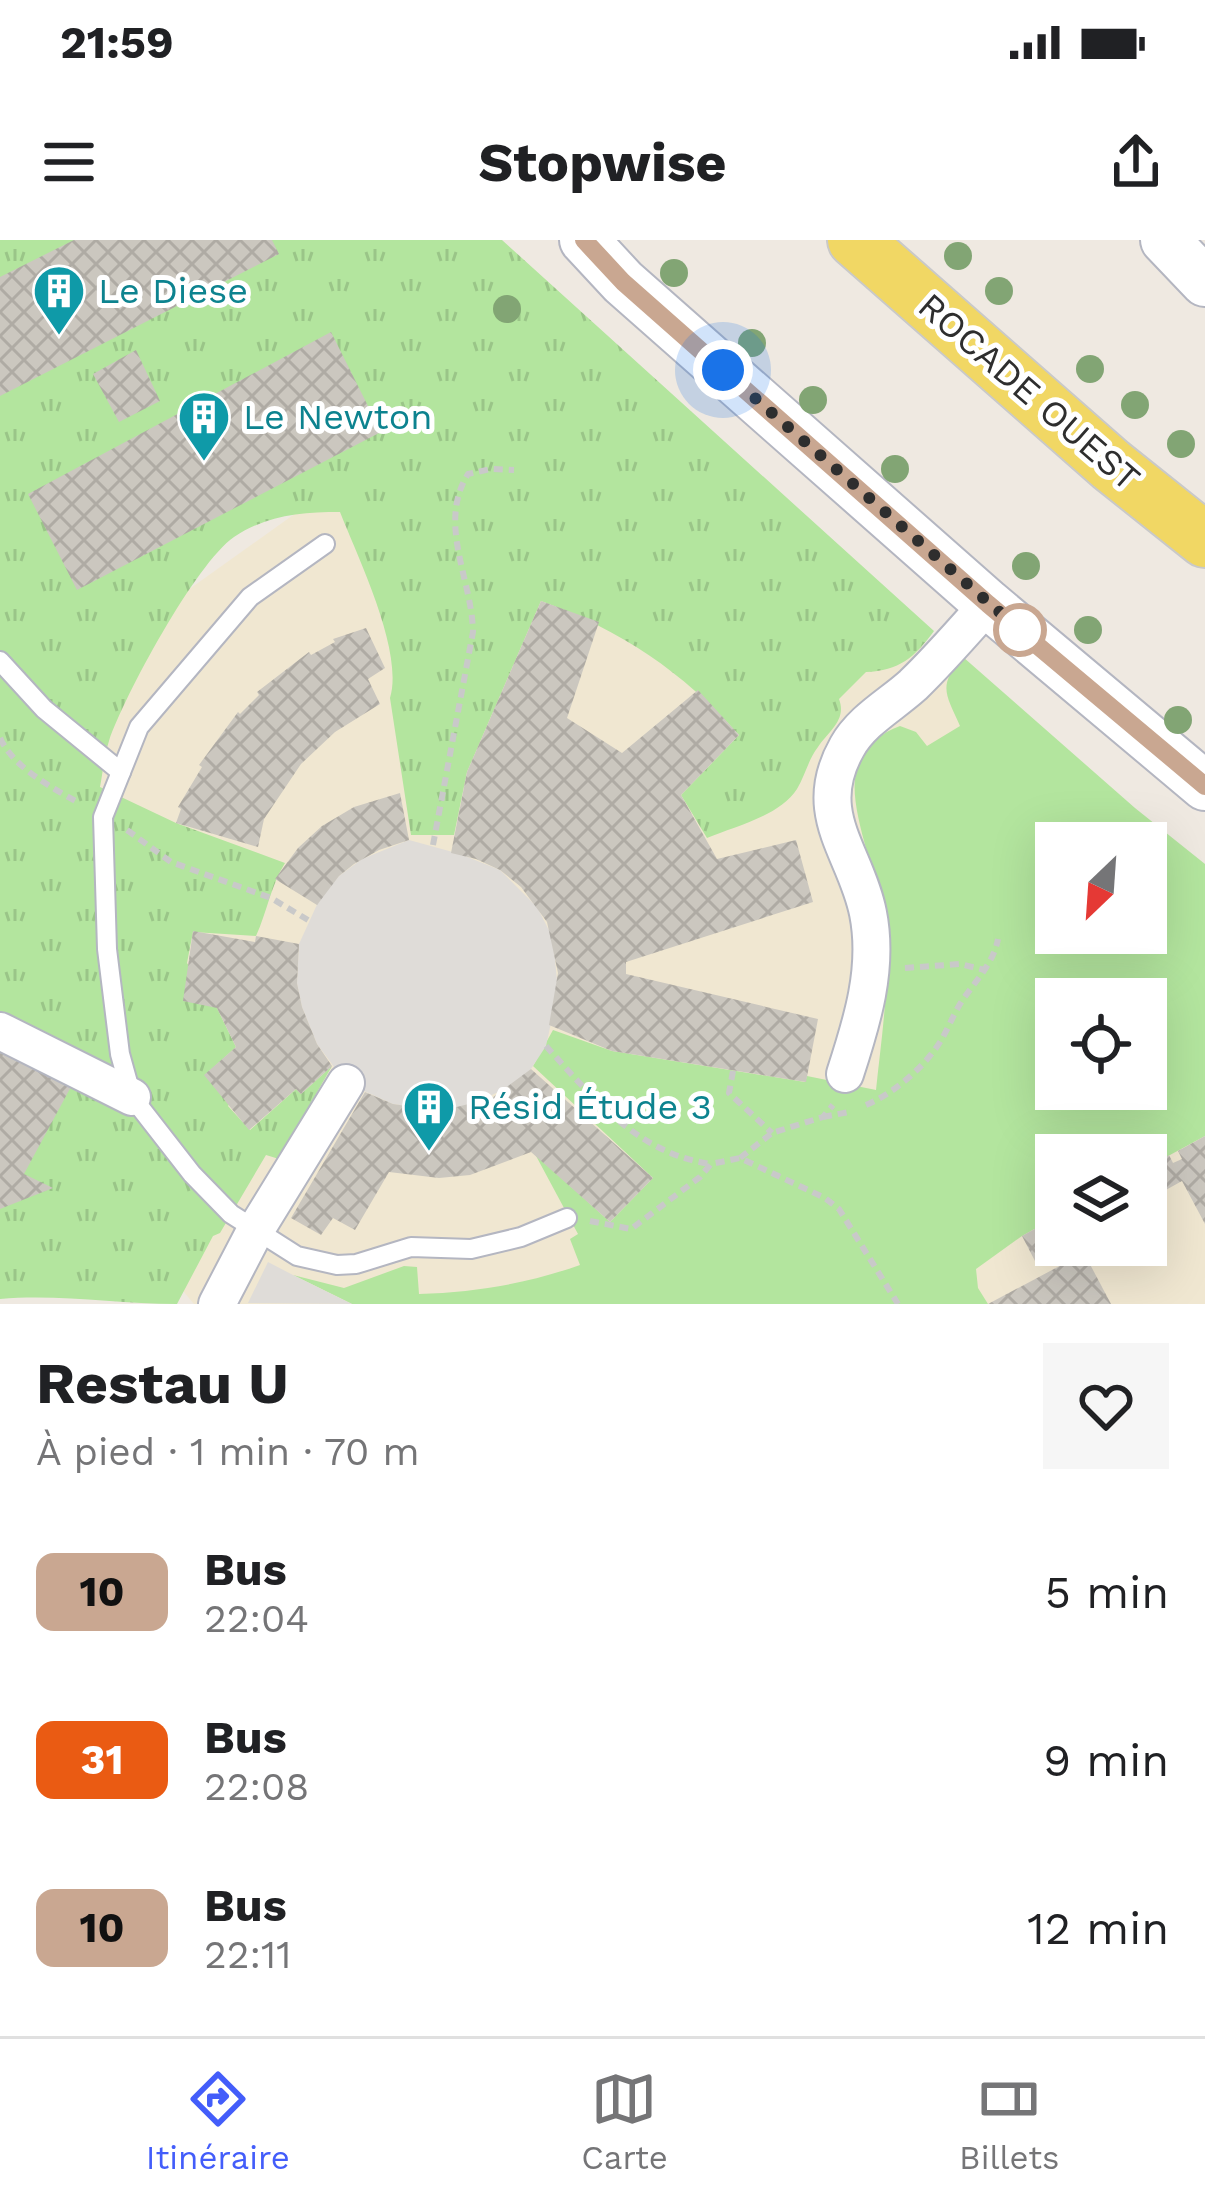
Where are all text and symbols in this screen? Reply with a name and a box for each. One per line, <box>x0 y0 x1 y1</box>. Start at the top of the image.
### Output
text: 21:59 <box>60 16 174 69</box>
icon: menu <box>36 129 102 195</box>
icon: share <box>1103 129 1169 195</box>
text: Stopwise <box>478 131 727 194</box>
building icon: Le Diese <box>31 263 87 337</box>
place label: Le Diese <box>98 270 248 312</box>
street label: ROCADE OUEST <box>910 284 1148 500</box>
your location <box>693 340 753 400</box>
building icon: Le Newton <box>176 389 232 463</box>
place label: Le Newton <box>243 396 433 438</box>
unlabelled marker <box>995 605 1045 655</box>
north arrow <box>1035 822 1167 954</box>
map controls <box>1035 822 1167 1266</box>
button: locate <box>1035 978 1167 1110</box>
building icon: Résid Étude 3 <box>401 1079 457 1153</box>
place label: Résid Étude 3 <box>468 1086 712 1128</box>
button: layers <box>1035 1134 1167 1266</box>
button: heart <box>1043 1343 1169 1469</box>
text: Restau U <box>36 1350 289 1417</box>
text: À pied · 1 min · 70 m <box>36 1429 420 1474</box>
text: Bus <box>204 1543 287 1596</box>
text: 5 min <box>1045 1566 1169 1619</box>
text: 10 <box>79 1567 125 1616</box>
text: 22:04 <box>204 1596 309 1641</box>
text: Bus <box>204 1711 287 1764</box>
text: 9 min <box>1043 1734 1169 1787</box>
text: 31 <box>80 1735 124 1784</box>
text: 22:08 <box>204 1764 309 1809</box>
text: Bus <box>204 1879 287 1932</box>
text: 12 min <box>1027 1902 1169 1955</box>
text: 10 <box>79 1903 125 1952</box>
text: 22:11 <box>204 1932 291 1977</box>
tab: Itinéraire <box>146 2066 290 2177</box>
tab: Carte <box>581 2066 668 2177</box>
tab: Billets <box>959 2066 1059 2177</box>

